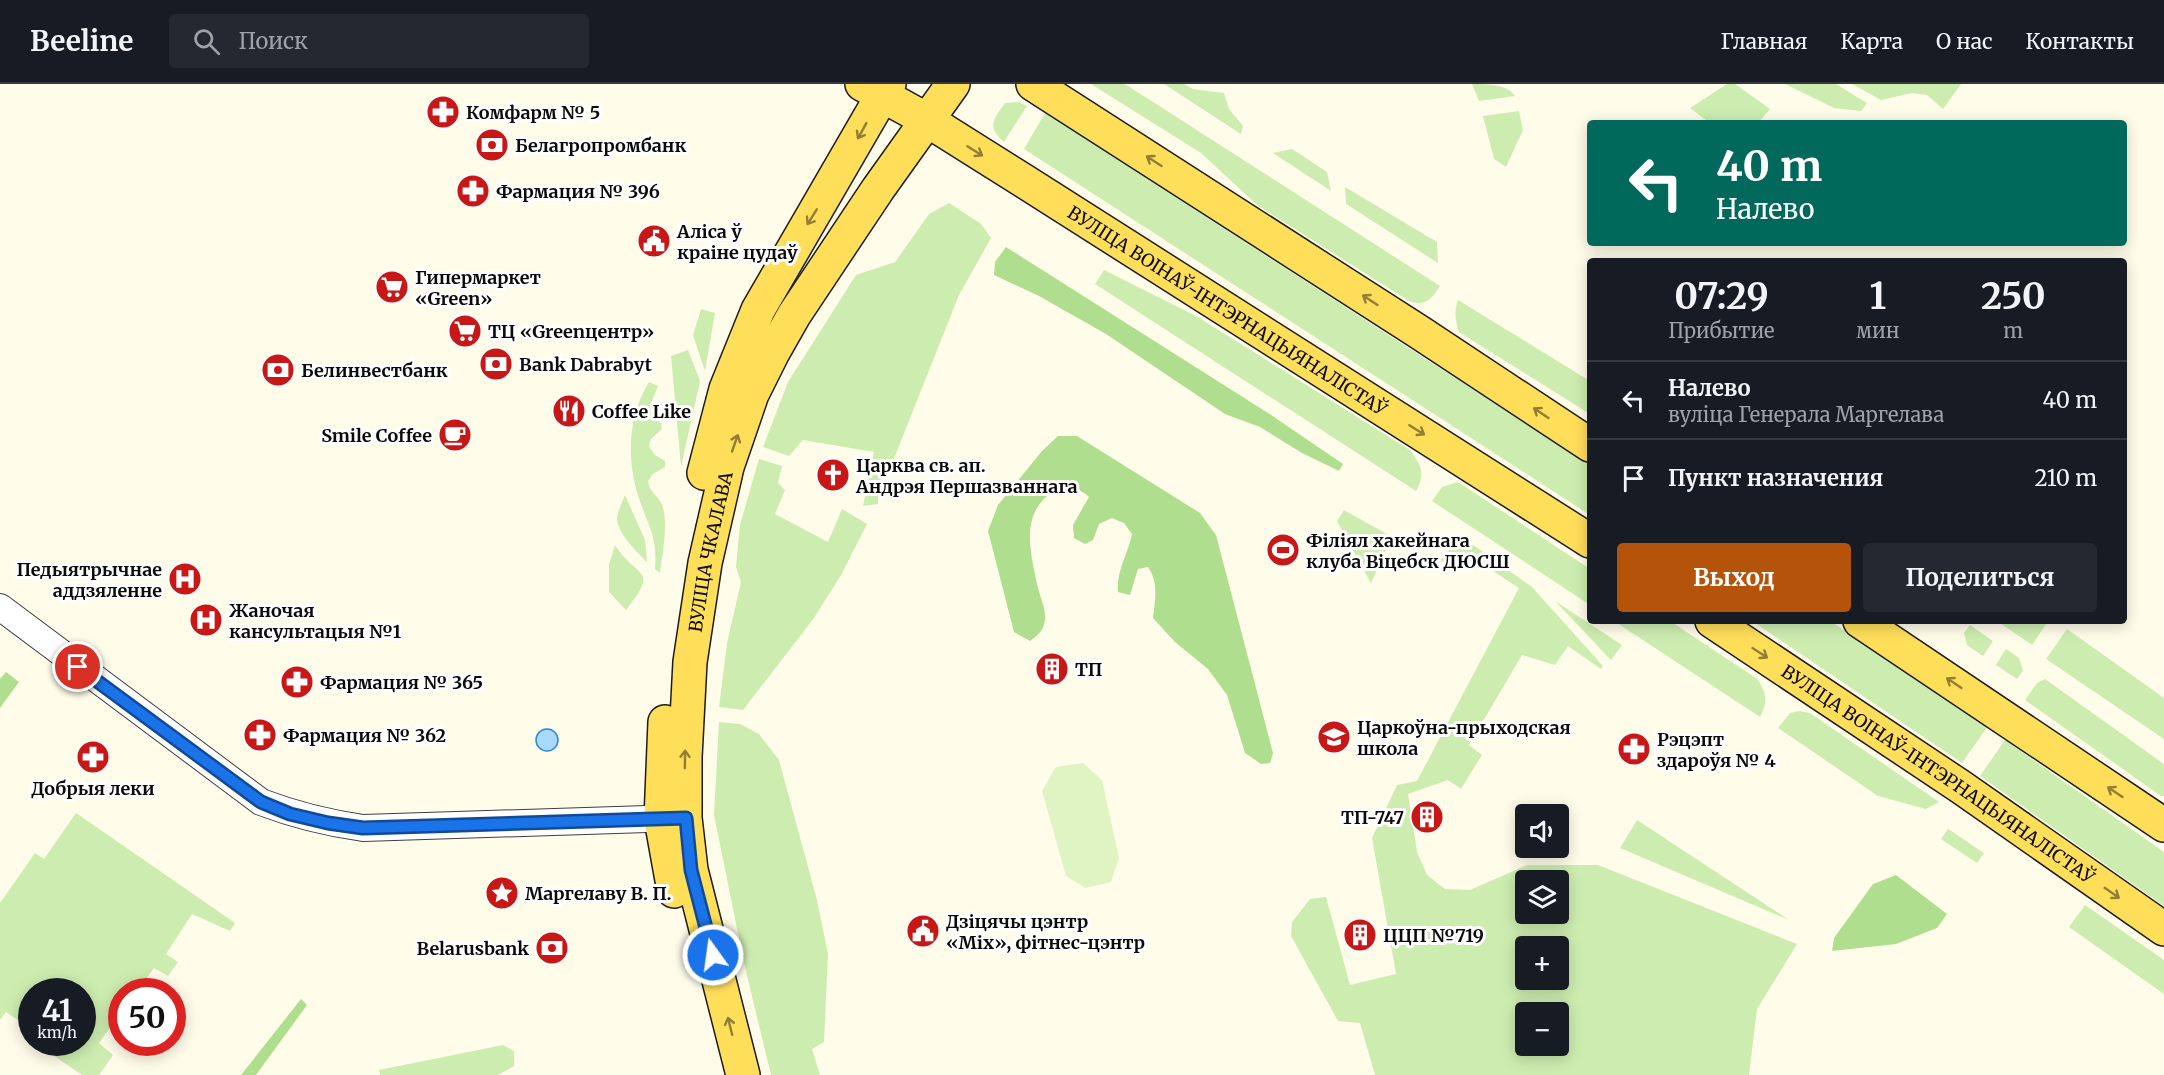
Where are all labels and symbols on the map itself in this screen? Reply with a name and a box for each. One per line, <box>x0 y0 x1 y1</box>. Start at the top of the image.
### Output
pharmacy icon: Комфарм № 5 <box>425 94 461 130</box>
place label: Комфарм № 5 <box>466 101 600 124</box>
one-way arrow <box>856 122 868 139</box>
bank icon: Белагропромбанк <box>474 127 510 163</box>
place label: Белагропромбанк <box>515 134 686 157</box>
one-way arrow <box>967 144 984 157</box>
one-way arrow <box>1146 155 1163 167</box>
pharmacy icon: Фармация № 396 <box>455 173 491 209</box>
place label: Фармация № 396 <box>496 180 660 203</box>
street label: ВУЛІЦА ВОІНАЎ-ІНТЭРНАЦЫЯНАЛІСТАЎ <box>1064 200 1392 421</box>
one-way arrow <box>805 208 817 225</box>
place label: Аліса ў краіне цудаў <box>676 220 798 264</box>
public building icon: Аліса ў краіне цудаў <box>636 223 672 259</box>
place label: Гипермаркет «Green» <box>415 266 541 310</box>
supermarket icon: Гипермаркет «Green» <box>374 269 410 305</box>
one-way arrow <box>1362 294 1379 306</box>
supermarket icon: ТЦ «Greenцентр» <box>447 313 483 349</box>
place label: ТЦ «Greenцентр» <box>488 320 654 343</box>
bank icon: Bank Dabrabyt <box>478 346 514 382</box>
bank icon: Белинвестбанк <box>260 352 296 388</box>
place label: Bank Dabrabyt <box>519 353 653 376</box>
place label: Белинвестбанк <box>301 359 448 382</box>
restaurant icon: Coffee Like <box>551 393 587 429</box>
place label: Coffee Like <box>592 400 691 423</box>
one-way arrow <box>1533 407 1550 419</box>
cafe icon: Smile Coffee <box>437 417 473 453</box>
place label: Smile Coffee <box>321 424 432 447</box>
one-way arrow <box>1408 425 1425 437</box>
one-way arrow <box>730 434 741 453</box>
place label: Царква св. ап. Андрэя Першазваннага <box>855 454 1077 498</box>
church icon: Царква св. ап. Андрэя Першазваннага <box>815 457 851 493</box>
street label: ВУЛІЦА ЧКАЛАВА <box>683 469 737 634</box>
place label: Філіял хакейнага клуба Віцебск ДЮСШ <box>1306 529 1510 573</box>
sports icon: Філіял хакейнага клуба Віцебск ДЮСШ <box>1265 532 1301 568</box>
place label: Педыятрычнае аддзяленне <box>16 558 162 602</box>
hospital icon: Педыятрычнае аддзяленне <box>167 561 203 597</box>
place label: Жаночая кансультацыя №1 <box>229 599 401 643</box>
hospital icon: Жаночая кансультацыя №1 <box>188 602 224 638</box>
pin <box>52 641 103 692</box>
one-way arrow <box>1752 647 1768 659</box>
building icon: ТП <box>1034 651 1070 687</box>
place label: ТП <box>1075 658 1103 681</box>
street label: ВУЛІЦА ВОІНАЎ-ІНТЭРНАЦЫЯНАЛІСТАЎ <box>1777 659 2100 889</box>
pharmacy icon: Фармация № 365 <box>279 664 315 700</box>
place label: Фармация № 365 <box>320 671 483 694</box>
one-way arrow <box>1946 677 1963 689</box>
place label: Царкоўна-прыходская школа <box>1357 716 1571 760</box>
pharmacy icon: Фармация № 362 <box>242 717 278 753</box>
school or university icon: Царкоўна-прыходская школа <box>1316 719 1352 755</box>
place label: Фармация № 362 <box>283 724 446 747</box>
place label: Рэцэпт здароўя № 4 <box>1657 728 1776 772</box>
pharmacy icon: Рэцэпт здароўя № 4 <box>1616 731 1652 767</box>
pharmacy icon: Добрыя леки <box>75 739 111 775</box>
one-way arrow <box>679 750 691 770</box>
place label: Добрыя леки <box>31 777 155 800</box>
one-way arrow <box>2107 786 2124 799</box>
building icon: ТП-747 <box>1409 799 1445 835</box>
place label: ТП-747 <box>1341 806 1404 829</box>
place icon: Маргелаву В. П. <box>484 875 520 911</box>
place label: Маргелаву В. П. <box>525 882 672 905</box>
one-way arrow <box>2104 887 2120 899</box>
place label: Дзіцячы цэнтр «Mix», фітнес-цэнтр <box>946 910 1145 954</box>
public building icon: Дзіцячы цэнтр «Mix», фітнес-цэнтр <box>905 913 941 949</box>
building icon: ЦЦП №719 <box>1342 917 1378 953</box>
position arrow <box>681 923 745 987</box>
place label: ЦЦП №719 <box>1383 924 1484 947</box>
bank icon: Belarusbank <box>534 930 570 966</box>
place label: Belarusbank <box>416 937 529 960</box>
speed limit sign: 50 <box>108 978 186 1056</box>
one-way arrow <box>724 1017 736 1036</box>

